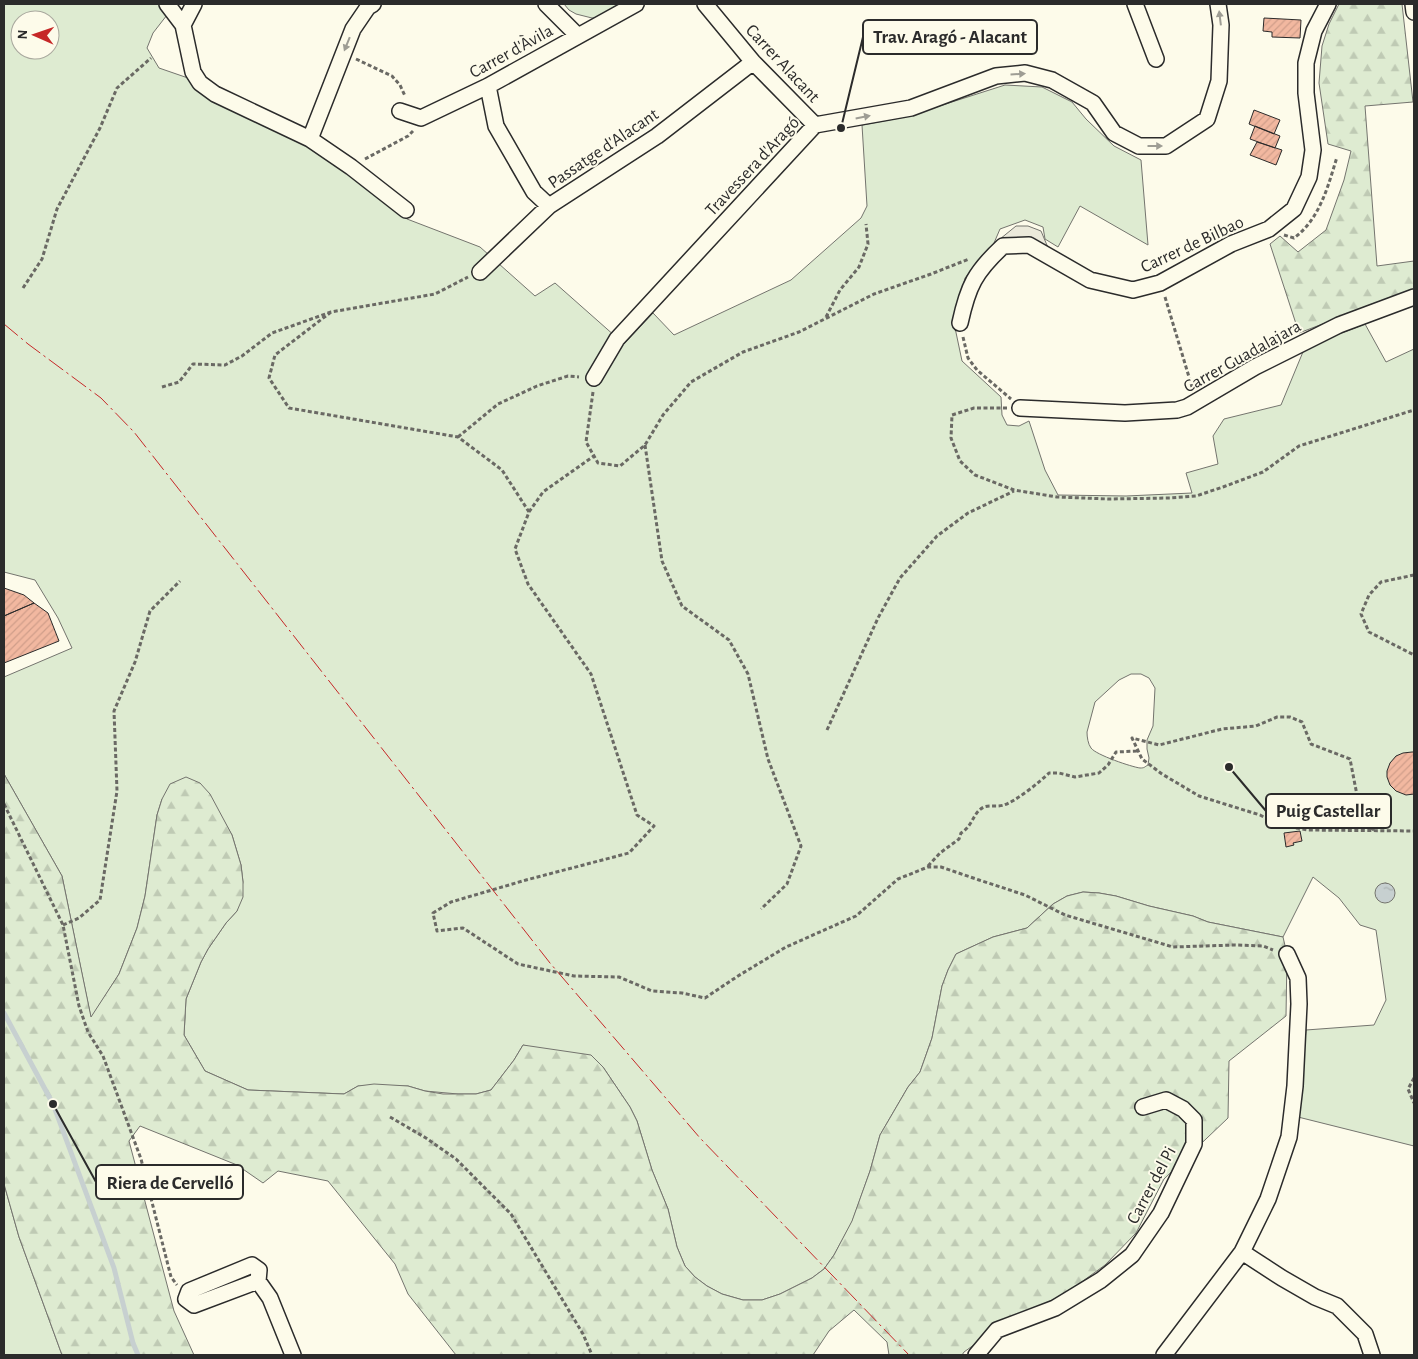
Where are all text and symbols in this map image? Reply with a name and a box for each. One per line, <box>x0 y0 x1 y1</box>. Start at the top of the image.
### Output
north arrow <box>10 10 60 60</box>
one-way arrow <box>1216 10 1224 26</box>
street label: Carrer d'Àvila <box>465 19 556 82</box>
callout: Trav. Aragó - Alacant <box>863 20 1037 54</box>
street label: Carrer Alacant <box>742 21 823 106</box>
text: Trav. Aragó - Alacant <box>873 28 1027 47</box>
text: N <box>16 29 30 40</box>
one-way arrow <box>343 37 351 52</box>
one-way arrow <box>1011 70 1027 78</box>
street label: Passatge d'Alacant <box>545 105 662 192</box>
street label: Travessera d'Aragó <box>702 113 803 220</box>
one-way arrow <box>855 113 871 121</box>
one-way arrow <box>1147 142 1163 150</box>
street label: Carrer de Bilbao <box>1138 213 1247 277</box>
street label: Carrer Guadalajara <box>1181 317 1304 397</box>
callout: Puig Castellar <box>1266 794 1391 828</box>
text: Puig Castellar <box>1276 802 1381 821</box>
street label: Carrer del Pi <box>1124 1144 1180 1227</box>
callout: Riera de Cervelló <box>96 1165 243 1199</box>
text: Riera de Cervelló <box>106 1174 234 1193</box>

